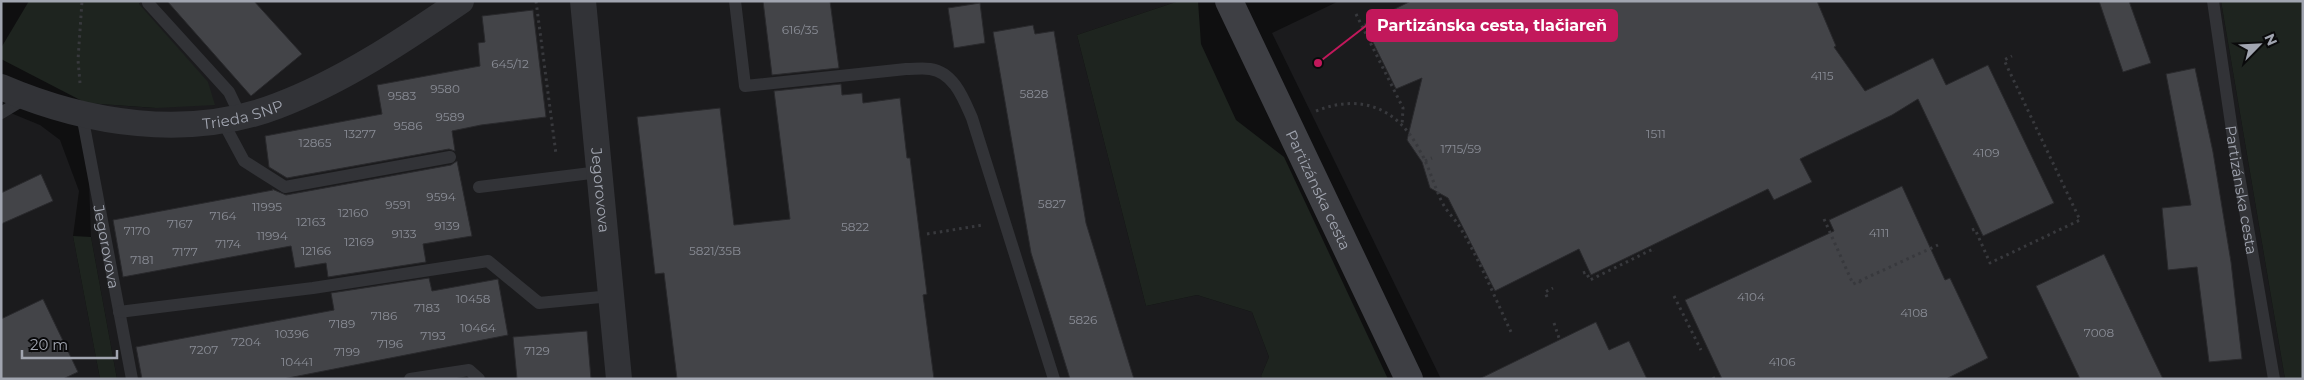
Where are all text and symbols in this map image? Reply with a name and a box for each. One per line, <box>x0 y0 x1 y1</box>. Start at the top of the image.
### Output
callout: Partizánska cesta, tlačiareň <box>1367 10 1617 41</box>
text: Partizánska cesta, tlačiareň <box>1377 16 1607 35</box>
north arrow <box>2234 20 2284 70</box>
house number: 616/35 <box>782 22 818 37</box>
text: N <box>2260 31 2281 49</box>
house number: 645/12 <box>491 56 529 71</box>
house number: 4115 <box>1810 68 1834 83</box>
house number: 9580 <box>430 81 460 96</box>
house number: 5828 <box>1020 86 1049 101</box>
house number: 9583 <box>388 88 416 103</box>
street label: Trieda SNP <box>201 95 286 133</box>
house number: 9589 <box>435 109 465 124</box>
house number: 9586 <box>393 118 423 133</box>
street label: Partizánska cesta <box>2222 124 2262 256</box>
house number: 13277 <box>344 126 376 141</box>
house number: 1511 <box>1646 126 1666 141</box>
street label: Partizánska cesta <box>1282 127 1356 253</box>
house number: 12865 <box>299 135 332 150</box>
house number: 1715/59 <box>1441 141 1481 156</box>
house number: 4109 <box>1972 145 2000 160</box>
street label: Jegorovova <box>587 146 615 233</box>
house number: 9594 <box>426 189 456 204</box>
house number: 5827 <box>1038 196 1066 211</box>
house number: 9591 <box>385 197 411 212</box>
house number: 11995 <box>252 199 282 214</box>
street label: Jegorovova <box>89 202 124 290</box>
house number: 12160 <box>338 205 368 220</box>
house number: 7164 <box>210 208 236 223</box>
house number: 12163 <box>296 214 326 229</box>
house number: 7167 <box>167 216 193 231</box>
house number: 9139 <box>434 218 460 233</box>
house number: 5822 <box>841 219 869 234</box>
house number: 7170 <box>124 223 150 238</box>
house number: 4111 <box>1869 225 1889 240</box>
house number: 9133 <box>391 226 417 241</box>
house number: 11994 <box>256 228 288 243</box>
house number: 12169 <box>344 234 374 249</box>
house number: 7174 <box>215 236 241 251</box>
house number: 12166 <box>301 243 331 258</box>
house number: 5821/35B <box>689 243 741 258</box>
house number: 7177 <box>172 244 198 259</box>
house number: 7181 <box>130 252 154 267</box>
house number: 4104 <box>1737 289 1765 304</box>
house number: 10458 <box>456 291 491 306</box>
house number: 7183 <box>414 300 440 315</box>
house number: 4108 <box>1900 305 1928 320</box>
house number: 7186 <box>371 308 397 323</box>
house number: 5826 <box>1069 312 1097 327</box>
house number: 7189 <box>329 316 355 331</box>
house number: 10464 <box>460 320 496 335</box>
house number: 7008 <box>2084 325 2115 340</box>
house number: 10396 <box>275 326 309 341</box>
scale bar <box>22 328 118 360</box>
house number: 7193 <box>420 328 446 343</box>
house number: 7204 <box>231 334 261 349</box>
text: 20 m <box>30 335 68 354</box>
house number: 7196 <box>377 336 403 351</box>
house number: 7207 <box>190 342 218 357</box>
house number: 7129 <box>524 343 550 358</box>
house number: 7199 <box>334 344 360 359</box>
house number: 10441 <box>281 354 313 369</box>
house number: 4106 <box>1768 354 1796 369</box>

